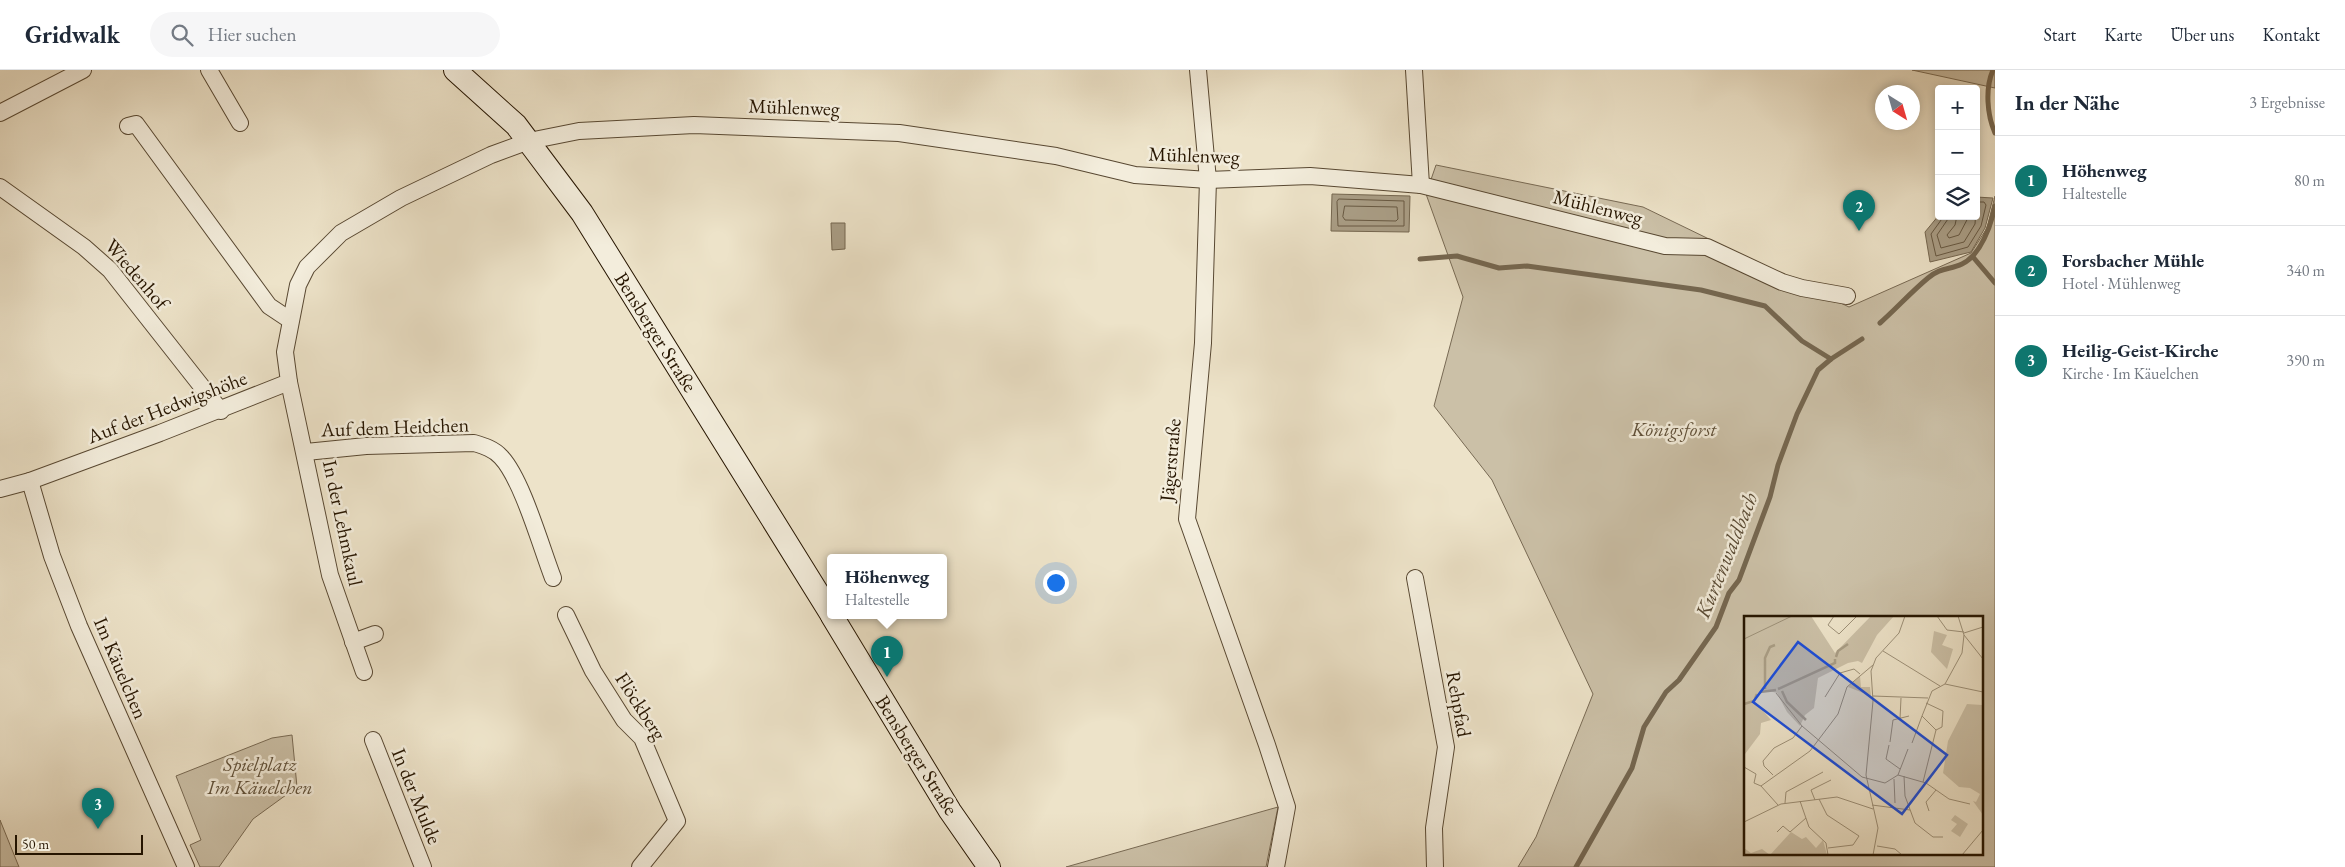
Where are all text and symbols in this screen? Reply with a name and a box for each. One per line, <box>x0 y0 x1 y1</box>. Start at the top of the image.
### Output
search box <box>150 12 500 57</box>
text: Gridwalk <box>25 19 120 50</box>
icon: search <box>168 21 196 49</box>
text: Hier suchen <box>208 22 297 47</box>
text: Start <box>2043 23 2076 46</box>
text: Karte <box>2104 23 2142 46</box>
text: Über uns <box>2170 23 2234 46</box>
text: Kontakt <box>2262 23 2320 46</box>
north arrow <box>1875 85 1920 130</box>
map controls <box>1935 85 1980 220</box>
button: + <box>1935 85 1980 130</box>
text: In der Nähe <box>2015 89 2120 116</box>
street label: Mühlenweg <box>748 92 840 122</box>
text: 3 Ergebnisse <box>2249 92 2325 113</box>
button: − <box>1935 130 1980 175</box>
street label: Mühlenweg <box>1148 140 1240 170</box>
text: Höhenweg <box>2062 158 2147 183</box>
text: 1 <box>2027 170 2035 191</box>
text: 80 m <box>2294 170 2325 191</box>
button: layers <box>1935 175 1980 220</box>
street label: Mühlenweg <box>1551 183 1646 231</box>
text: Haltestelle <box>2062 183 2127 204</box>
pin: 2 <box>1843 190 1875 231</box>
street label: Wiedenhof <box>99 233 177 317</box>
text: Forsbacher Mühle <box>2062 248 2204 273</box>
text: 2 <box>2027 260 2035 281</box>
text: 340 m <box>2286 260 2325 281</box>
street label: Bensberger Straße <box>609 267 703 397</box>
text: Hotel · Mühlenweg <box>2062 273 2181 294</box>
text: Heilig-Geist-Kirche <box>2062 338 2218 363</box>
text: 3 <box>2027 350 2035 371</box>
text: 390 m <box>2286 350 2325 371</box>
text: Kirche · Im Käuelchen <box>2062 363 2199 384</box>
street label: Auf der Hedwigshöhe <box>83 365 251 450</box>
street label: Auf dem Heidchen <box>320 411 470 443</box>
park label: Königsforst <box>1631 416 1718 442</box>
street label: Jägerstraße <box>1153 417 1187 505</box>
street label: In der Lehmkaul <box>317 458 369 588</box>
water label: Kurtenwaldbach <box>1688 488 1763 623</box>
popup <box>827 554 947 619</box>
text: Höhenweg <box>845 564 929 589</box>
your location <box>1043 570 1069 596</box>
text: Haltestelle <box>845 589 909 610</box>
street label: Im Käuelchen <box>88 613 154 723</box>
inset map <box>1744 616 1982 854</box>
pin: 1 <box>871 636 903 677</box>
street label: Flöckberg <box>609 667 673 745</box>
street label: Rehpfad <box>1440 669 1478 740</box>
street label: Bensberger Straße <box>870 690 964 820</box>
street label: In der Mulde <box>386 744 448 848</box>
park label: Spielplatz Im Käuelchen <box>206 751 313 800</box>
pin: 3 <box>82 788 114 829</box>
scale bar <box>15 832 142 855</box>
text: 50 m <box>22 835 49 853</box>

